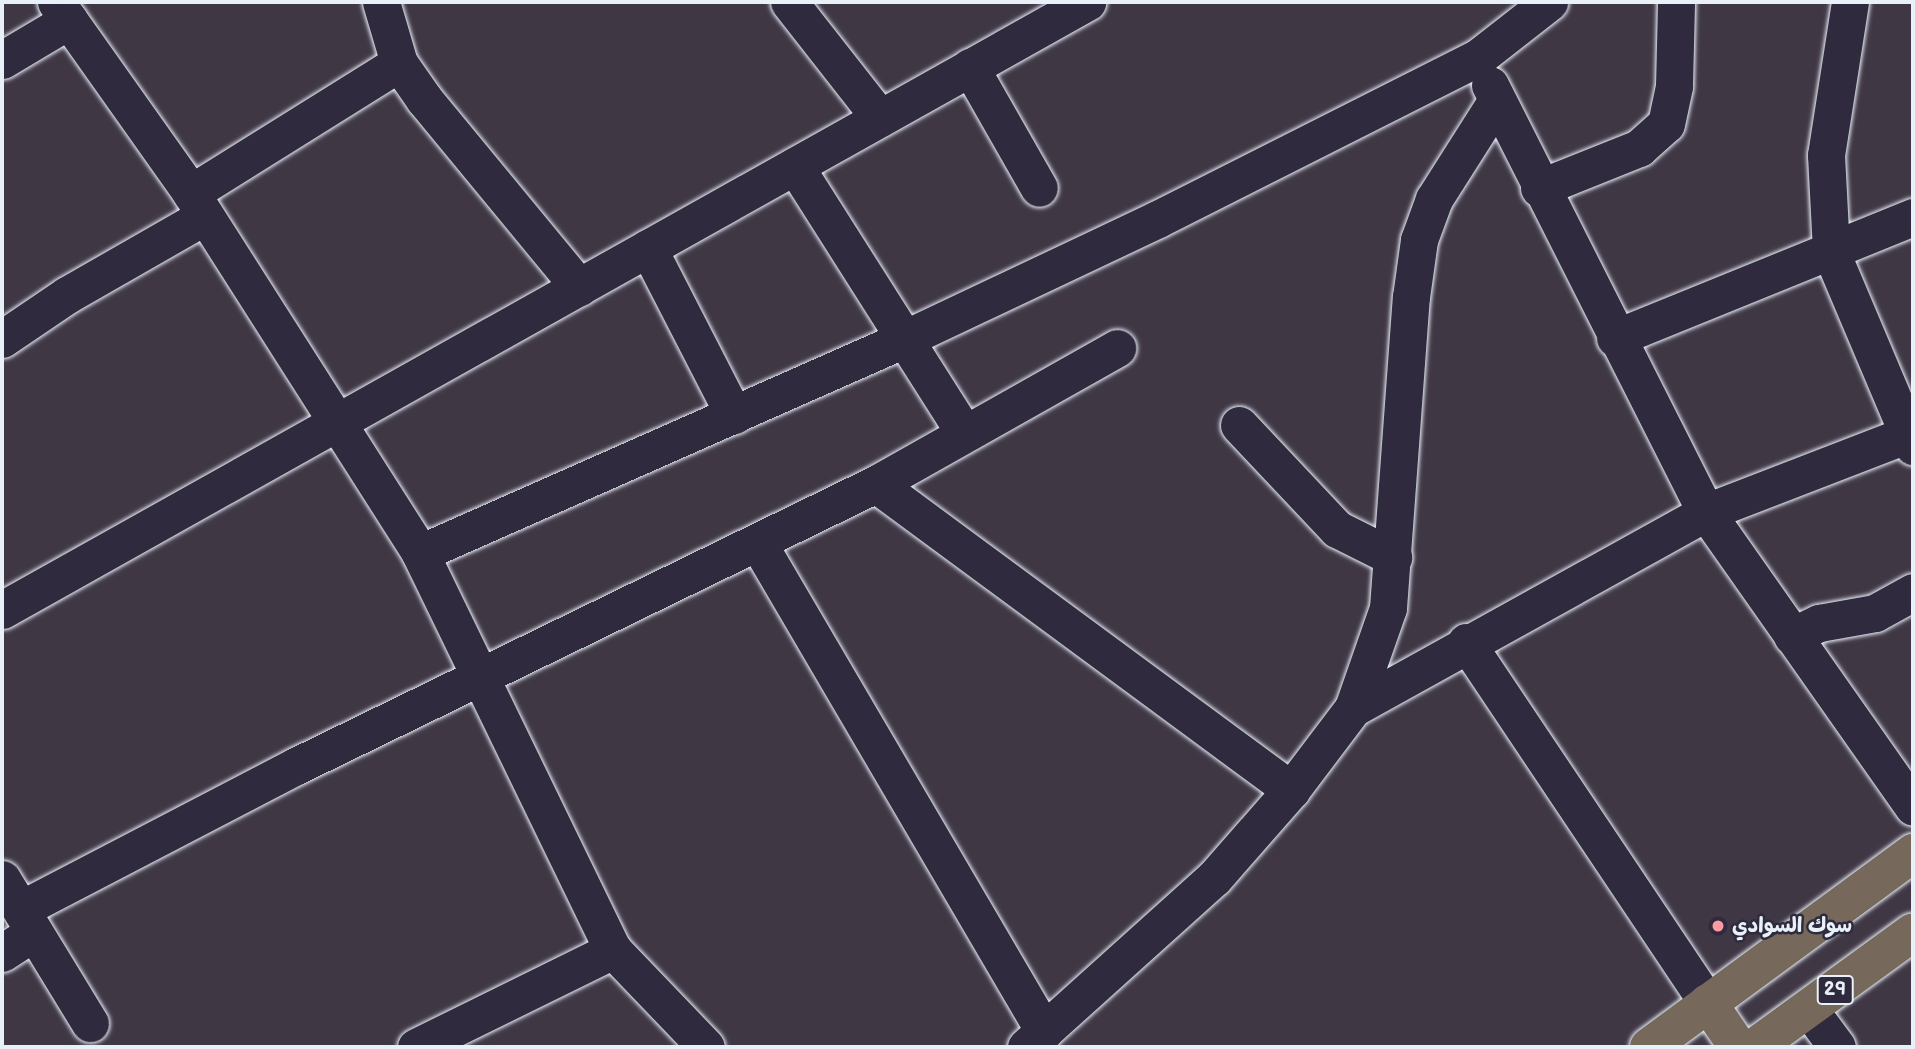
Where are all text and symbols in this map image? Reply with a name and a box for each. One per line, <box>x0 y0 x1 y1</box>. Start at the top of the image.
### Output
place label: سوك السوادي <box>1732 913 1852 939</box>
marker: سوك السوادي <box>1710 918 1726 934</box>
road number: 29 <box>1816 974 1854 1006</box>

